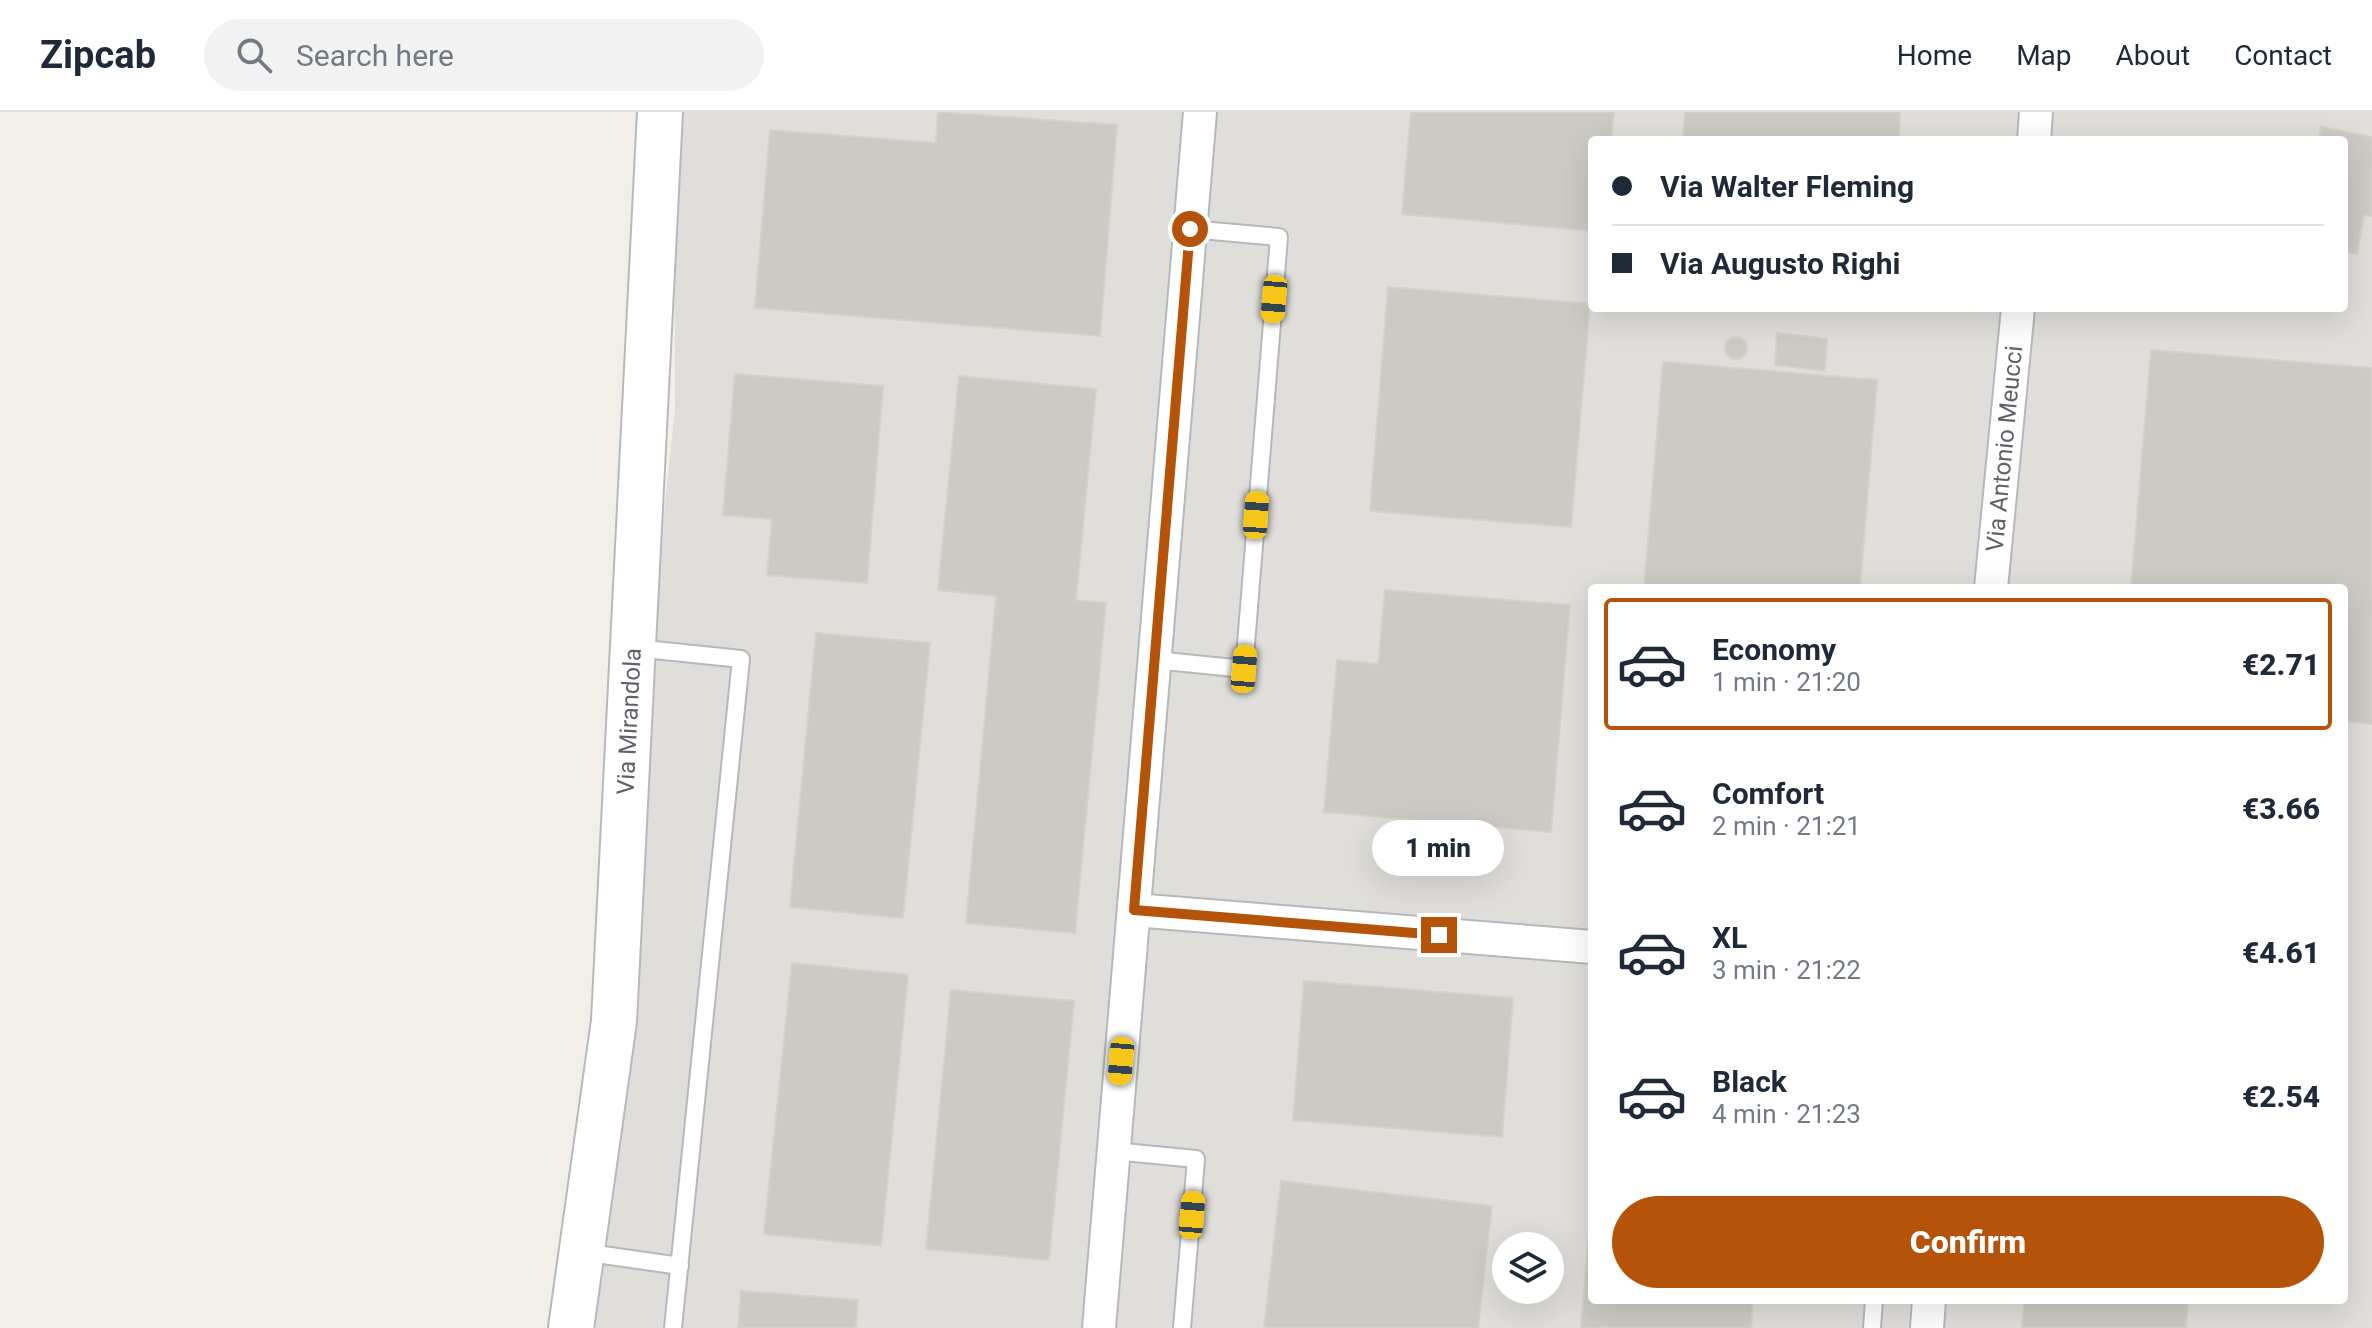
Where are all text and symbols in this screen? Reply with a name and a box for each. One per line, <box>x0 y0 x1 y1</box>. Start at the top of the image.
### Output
search box <box>204 19 764 91</box>
text: Zipcab <box>40 33 156 77</box>
icon: search <box>232 33 276 77</box>
text: Search here <box>296 38 454 73</box>
text: Home <box>1897 39 1972 72</box>
text: Map <box>2016 39 2072 72</box>
text: About <box>2116 39 2190 72</box>
text: Contact <box>2234 39 2332 72</box>
text: Via Walter Fleming <box>1660 169 1914 204</box>
route start <box>1172 211 1208 247</box>
text: Via Augusto Righi <box>1660 246 1900 281</box>
car <box>1260 274 1288 324</box>
street label: Via Antonio Meucci <box>1981 344 2028 553</box>
car <box>1242 490 1270 540</box>
icon: car <box>1616 628 1688 700</box>
text: Economy <box>1712 632 1836 667</box>
car <box>1230 644 1258 694</box>
street label: Via Mirandola <box>611 647 647 796</box>
text: €2.71 <box>2242 647 2320 682</box>
text: 1 min · 21:20 <box>1712 667 1861 697</box>
icon: car <box>1616 772 1688 844</box>
text: Comfort <box>1712 776 1824 811</box>
text: €3.66 <box>2242 791 2320 826</box>
text: 2 min · 21:21 <box>1712 811 1861 841</box>
callout: 1 min <box>1373 819 1505 875</box>
text: 1 min <box>1405 833 1471 863</box>
icon: car <box>1616 916 1688 988</box>
route end <box>1421 917 1457 953</box>
text: XL <box>1712 920 1747 955</box>
text: €4.61 <box>2242 935 2320 970</box>
text: 3 min · 21:22 <box>1712 955 1861 985</box>
car <box>1107 1036 1135 1086</box>
icon: car <box>1616 1060 1688 1132</box>
text: Black <box>1712 1064 1787 1099</box>
text: €2.54 <box>2242 1079 2320 1114</box>
text: 4 min · 21:23 <box>1712 1099 1861 1129</box>
car <box>1178 1190 1206 1240</box>
button: Confirm <box>1612 1196 2324 1288</box>
map controls <box>1492 1232 1564 1304</box>
button: layers <box>1492 1232 1564 1304</box>

